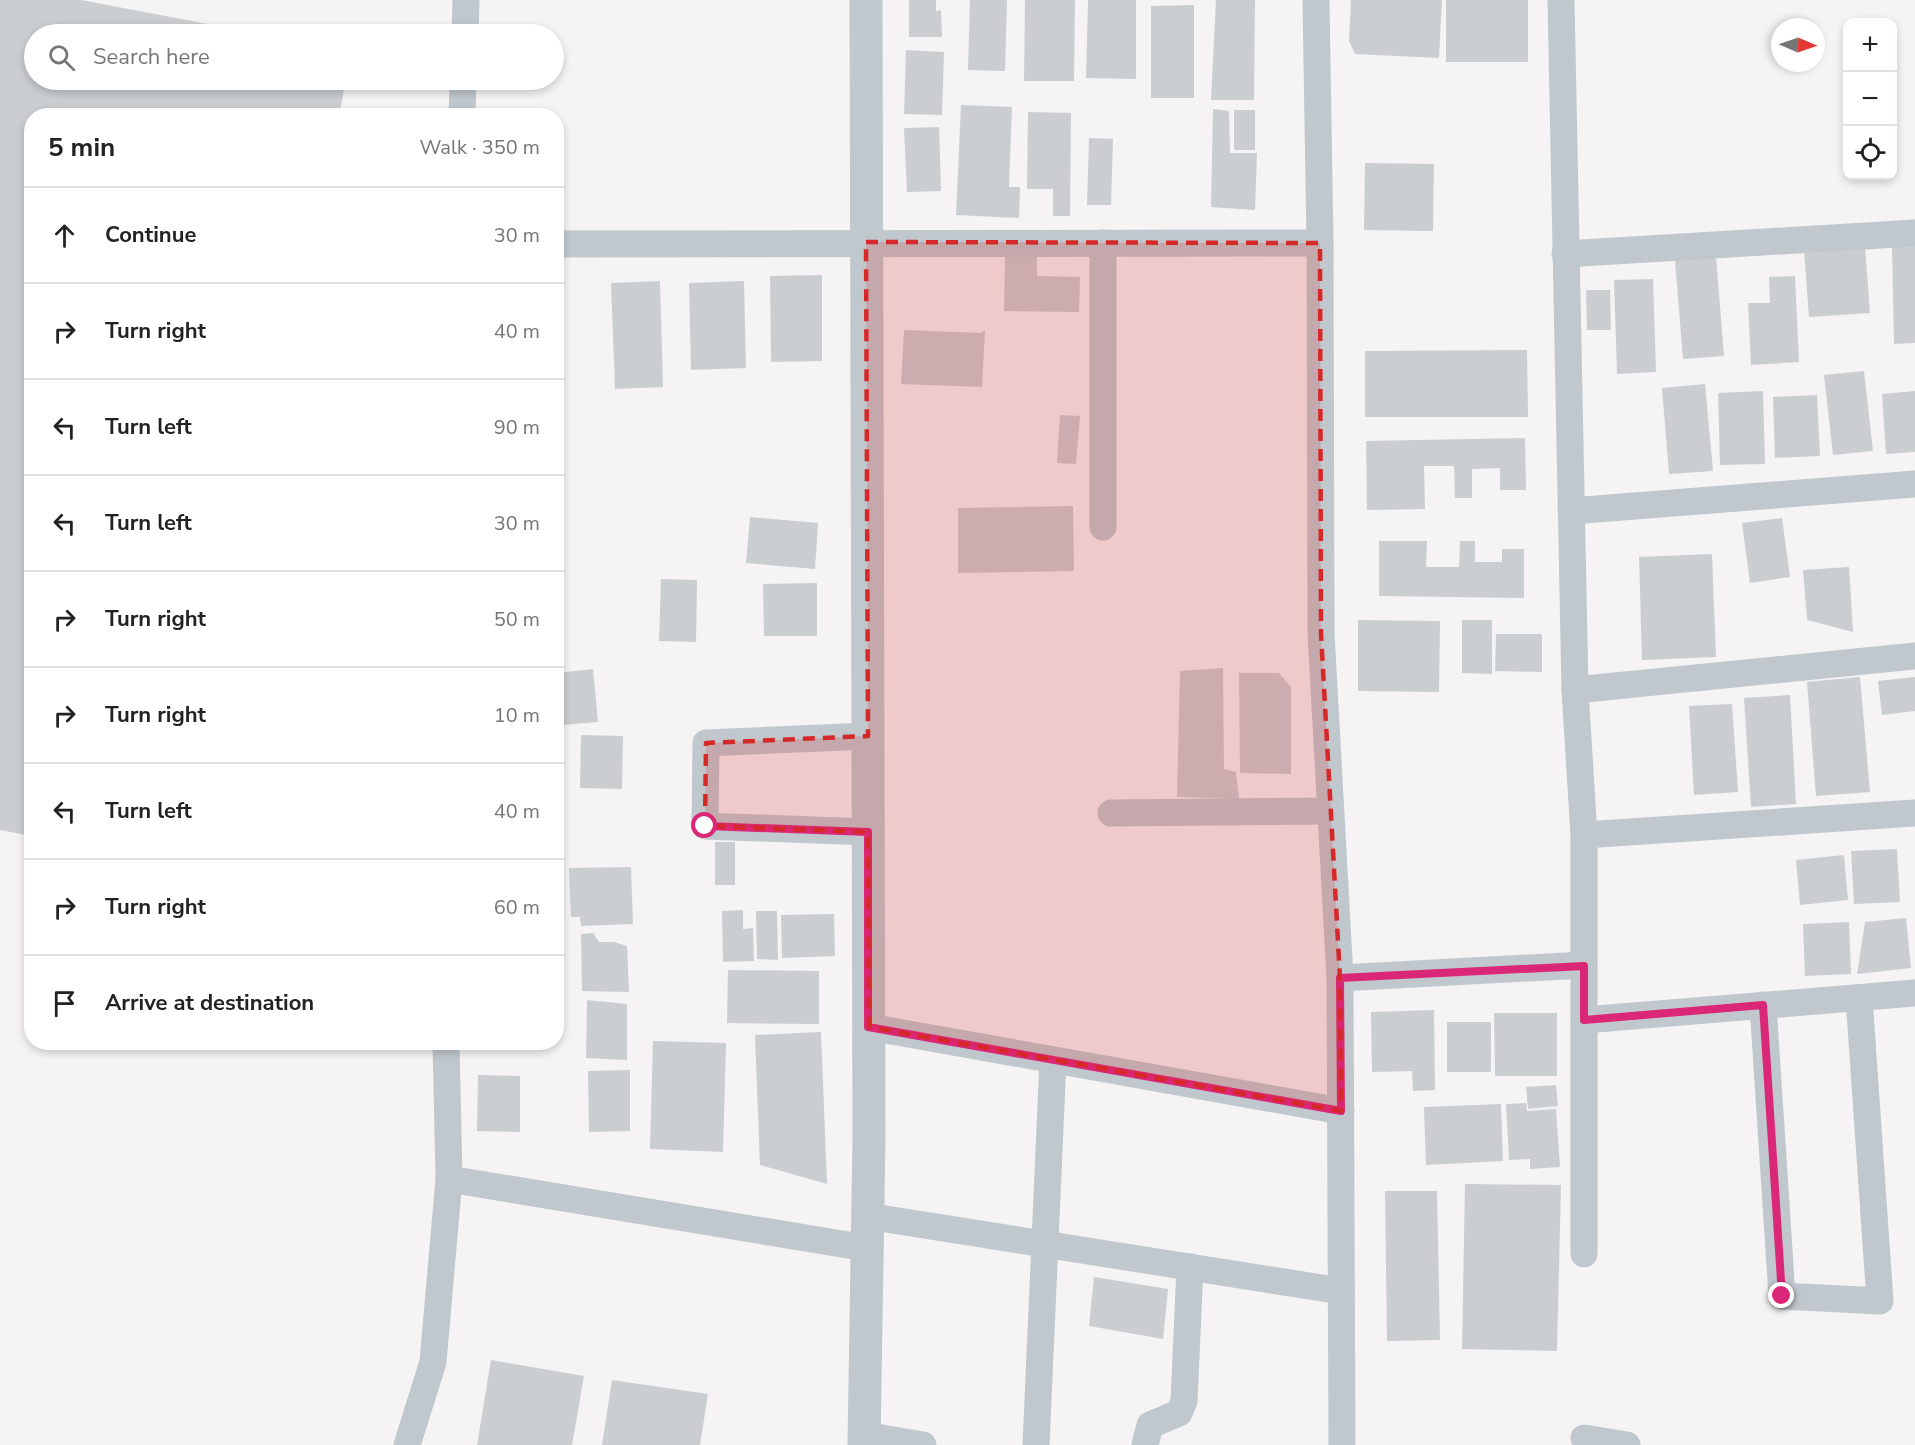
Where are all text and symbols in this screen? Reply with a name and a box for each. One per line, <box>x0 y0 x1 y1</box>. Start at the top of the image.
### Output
north arrow <box>1771 18 1825 72</box>
map controls <box>1843 18 1897 180</box>
button: + <box>1843 18 1897 72</box>
search box <box>24 24 564 90</box>
icon: search <box>45 41 78 74</box>
text: Search here <box>93 42 210 72</box>
button: − <box>1843 72 1897 126</box>
button: locate <box>1843 126 1897 180</box>
text: 5 min <box>48 130 115 165</box>
text: Walk · 350 m <box>420 134 540 161</box>
icon: ahead <box>48 219 81 252</box>
text: Continue <box>105 220 196 250</box>
text: 30 m <box>494 222 540 249</box>
icon: right <box>48 315 81 348</box>
text: Turn right <box>105 316 206 346</box>
text: 40 m <box>494 318 540 345</box>
icon: left <box>48 411 81 444</box>
text: Turn left <box>105 412 192 442</box>
text: 90 m <box>494 414 540 441</box>
icon: left <box>48 507 81 540</box>
text: Turn left <box>105 508 192 538</box>
text: 30 m <box>494 510 540 537</box>
icon: right <box>48 603 81 636</box>
text: Turn right <box>105 604 206 634</box>
text: 50 m <box>494 606 540 633</box>
icon: right <box>48 699 81 732</box>
text: Turn right <box>105 700 206 730</box>
text: 10 m <box>494 702 540 729</box>
icon: left <box>48 795 81 828</box>
text: Turn left <box>105 796 192 826</box>
text: 40 m <box>494 798 540 825</box>
route start <box>691 812 717 838</box>
icon: right <box>48 891 81 924</box>
text: Turn right <box>105 892 206 922</box>
text: 60 m <box>494 894 540 921</box>
icon: arrive <box>48 987 81 1020</box>
text: Arrive at destination <box>105 988 314 1018</box>
route end <box>1768 1282 1794 1308</box>

